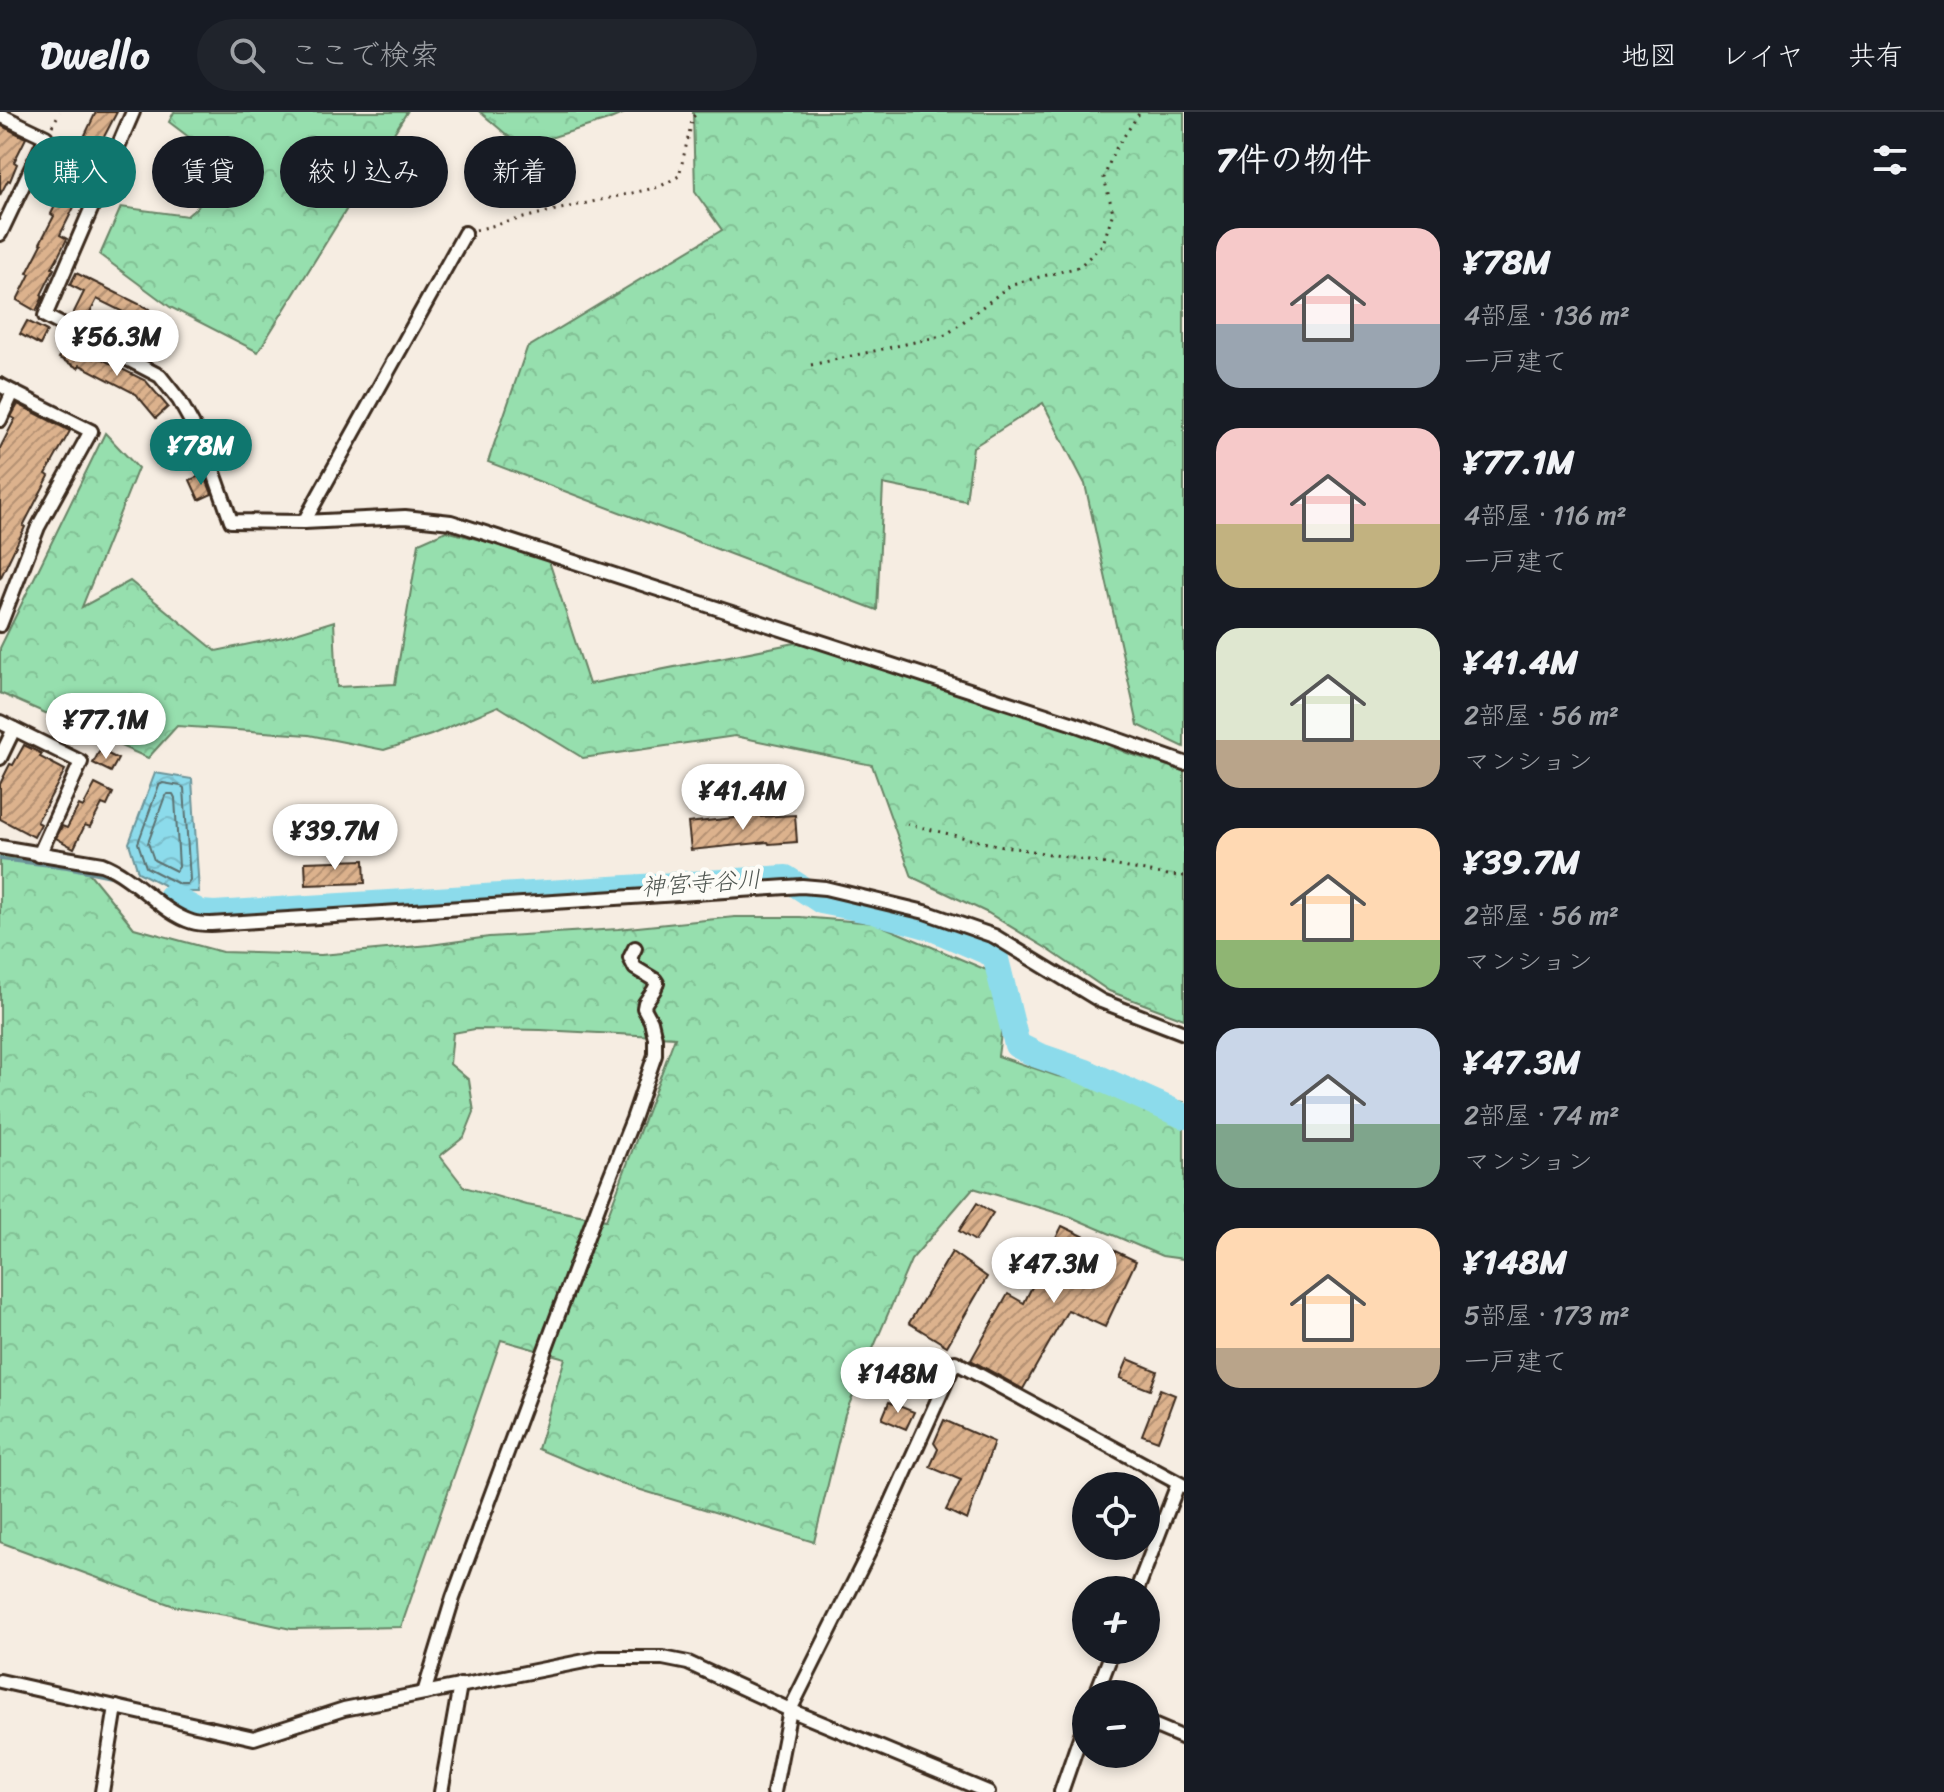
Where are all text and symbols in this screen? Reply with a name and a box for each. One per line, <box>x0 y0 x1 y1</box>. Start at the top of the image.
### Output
search box <box>197 19 757 91</box>
text: Dwello <box>40 22 149 89</box>
text: ここで検索 <box>289 28 439 82</box>
text: 地図 <box>1621 31 1677 80</box>
text: レイヤ <box>1721 31 1804 80</box>
text: 共有 <box>1848 31 1904 80</box>
icon: search <box>225 33 269 77</box>
text: 7件の物件 <box>1216 130 1371 190</box>
chip: 購入 <box>24 136 136 208</box>
chip: 賃貸 <box>152 136 264 208</box>
chip: 絞り込み <box>280 136 448 208</box>
chip: 新着 <box>464 136 576 208</box>
icon: filters <box>1868 138 1912 182</box>
text: ¥78M <box>1464 232 1551 292</box>
icon: home <box>1280 260 1376 356</box>
text: 4部屋 · 136 m² <box>1464 292 1630 338</box>
pin: ¥56.3M <box>52 310 182 378</box>
text: ¥56.3M <box>73 313 161 359</box>
text: 一戸建て <box>1464 338 1568 384</box>
pin: ¥78M <box>154 419 248 487</box>
text: ¥78M <box>168 422 234 468</box>
text: ¥77.1M <box>1464 432 1574 492</box>
icon: home <box>1280 460 1376 556</box>
text: 4部屋 · 116 m² <box>1464 492 1627 538</box>
text: 一戸建て <box>1464 538 1568 584</box>
text: ¥41.4M <box>1464 632 1578 692</box>
icon: home <box>1280 660 1376 756</box>
text: 2部屋 · 56 m² <box>1464 692 1619 738</box>
pin: ¥77.1M <box>41 693 171 761</box>
text: ¥77.1M <box>64 696 148 742</box>
text: マンション <box>1464 738 1593 784</box>
pin: ¥41.4M <box>678 764 808 832</box>
text: ¥41.4M <box>699 767 787 813</box>
pin: ¥39.7M <box>270 804 400 872</box>
text: ¥39.7M <box>291 807 379 853</box>
text: ¥39.7M <box>1464 832 1580 892</box>
water label: 神宮寺谷川 <box>640 858 762 908</box>
icon: home <box>1280 860 1376 956</box>
text: 2部屋 · 56 m² <box>1464 892 1619 938</box>
text: マンション <box>1464 938 1593 984</box>
text: ¥47.3M <box>1464 1032 1580 1092</box>
icon: home <box>1280 1060 1376 1156</box>
text: 2部屋 · 74 m² <box>1464 1092 1620 1138</box>
text: マンション <box>1464 1138 1593 1184</box>
text: ¥148M <box>1464 1232 1567 1292</box>
pin: ¥47.3M <box>989 1237 1119 1305</box>
text: ¥47.3M <box>1010 1240 1098 1286</box>
icon: home <box>1280 1260 1376 1356</box>
text: 5部屋 · 173 m² <box>1464 1292 1630 1338</box>
text: 一戸建て <box>1464 1338 1568 1384</box>
pin: ¥148M <box>842 1347 954 1415</box>
text: ¥148M <box>859 1350 937 1396</box>
map controls <box>1072 1472 1160 1768</box>
button: locate <box>1072 1472 1160 1560</box>
button: + <box>1072 1576 1160 1664</box>
button: − <box>1072 1680 1160 1768</box>

